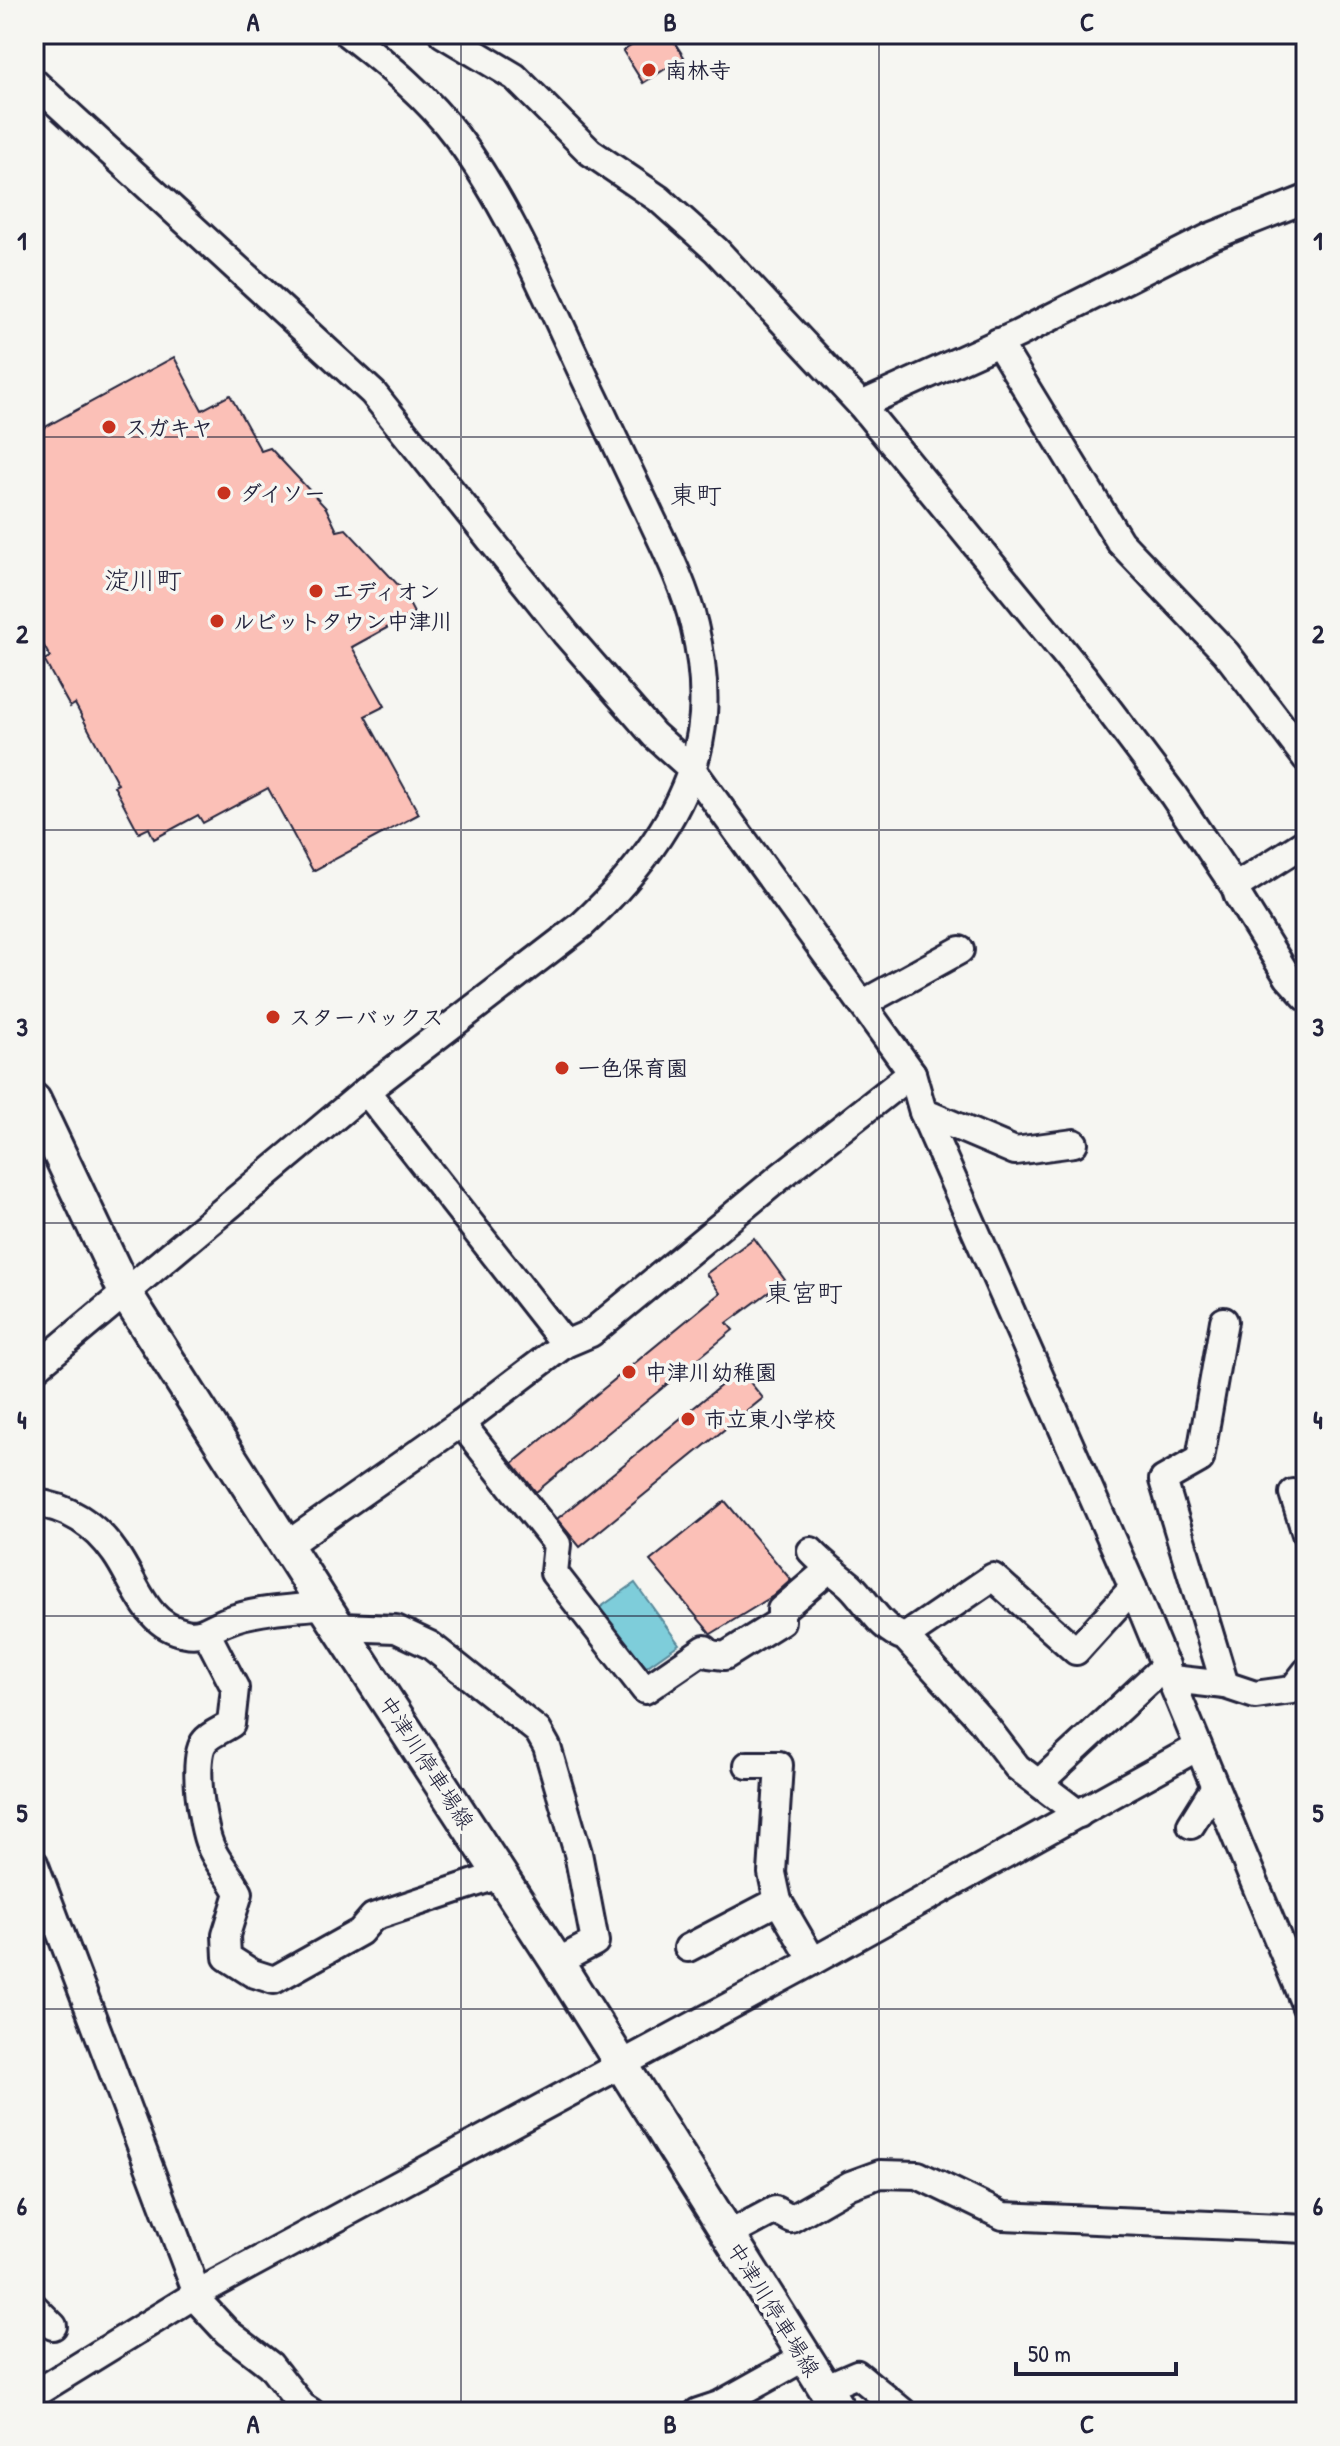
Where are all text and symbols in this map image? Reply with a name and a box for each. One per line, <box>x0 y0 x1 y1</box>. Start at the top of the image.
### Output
text: A <box>247 4 260 39</box>
text: B <box>663 4 677 39</box>
text: C <box>1080 4 1094 39</box>
place label: 南林寺 <box>665 55 731 85</box>
marker: 南林寺 <box>640 61 658 79</box>
text: 1 <box>17 223 27 258</box>
text: 1 <box>1313 223 1323 258</box>
place label: スガキヤ <box>125 412 213 442</box>
marker: スガキヤ <box>100 418 118 436</box>
district label: 東町 <box>670 477 722 512</box>
place label: ダイソー <box>240 478 326 508</box>
marker: ダイソー <box>215 484 233 502</box>
district label: 淀川町 <box>104 562 182 597</box>
place label: エディオン <box>332 576 440 606</box>
marker: エディオン <box>307 582 325 600</box>
place label: ルビットタウン中津川 <box>233 606 453 636</box>
marker: ルビットタウン中津川 <box>208 612 226 630</box>
text: 2 <box>16 616 29 651</box>
text: 2 <box>1312 616 1325 651</box>
place label: スターバックス <box>289 1002 443 1032</box>
marker: スターバックス <box>264 1008 282 1026</box>
text: 3 <box>16 1009 28 1044</box>
text: 3 <box>1312 1009 1324 1044</box>
place label: 一色保育園 <box>578 1053 688 1083</box>
marker: 一色保育園 <box>553 1059 571 1077</box>
district label: 東宮町 <box>765 1275 843 1310</box>
place label: 中津川幼稚園 <box>645 1357 777 1387</box>
marker: 中津川幼稚園 <box>620 1363 638 1381</box>
text: 4 <box>17 1402 27 1437</box>
text: 4 <box>1313 1402 1323 1437</box>
place label: 市立東小学校 <box>704 1404 836 1434</box>
marker: 市立東小学校 <box>679 1410 697 1428</box>
street label: 中津川停車場線 <box>372 1689 482 1835</box>
text: 5 <box>17 1795 28 1830</box>
text: 5 <box>1313 1795 1324 1830</box>
text: 6 <box>17 2188 28 2223</box>
text: 6 <box>1313 2188 1324 2223</box>
street label: 中津川停車場線 <box>720 2236 828 2382</box>
scale bar <box>1016 2326 1176 2376</box>
text: 50 m <box>1028 2337 1071 2369</box>
text: A <box>247 2406 260 2441</box>
text: B <box>663 2406 677 2441</box>
text: C <box>1080 2406 1094 2441</box>

